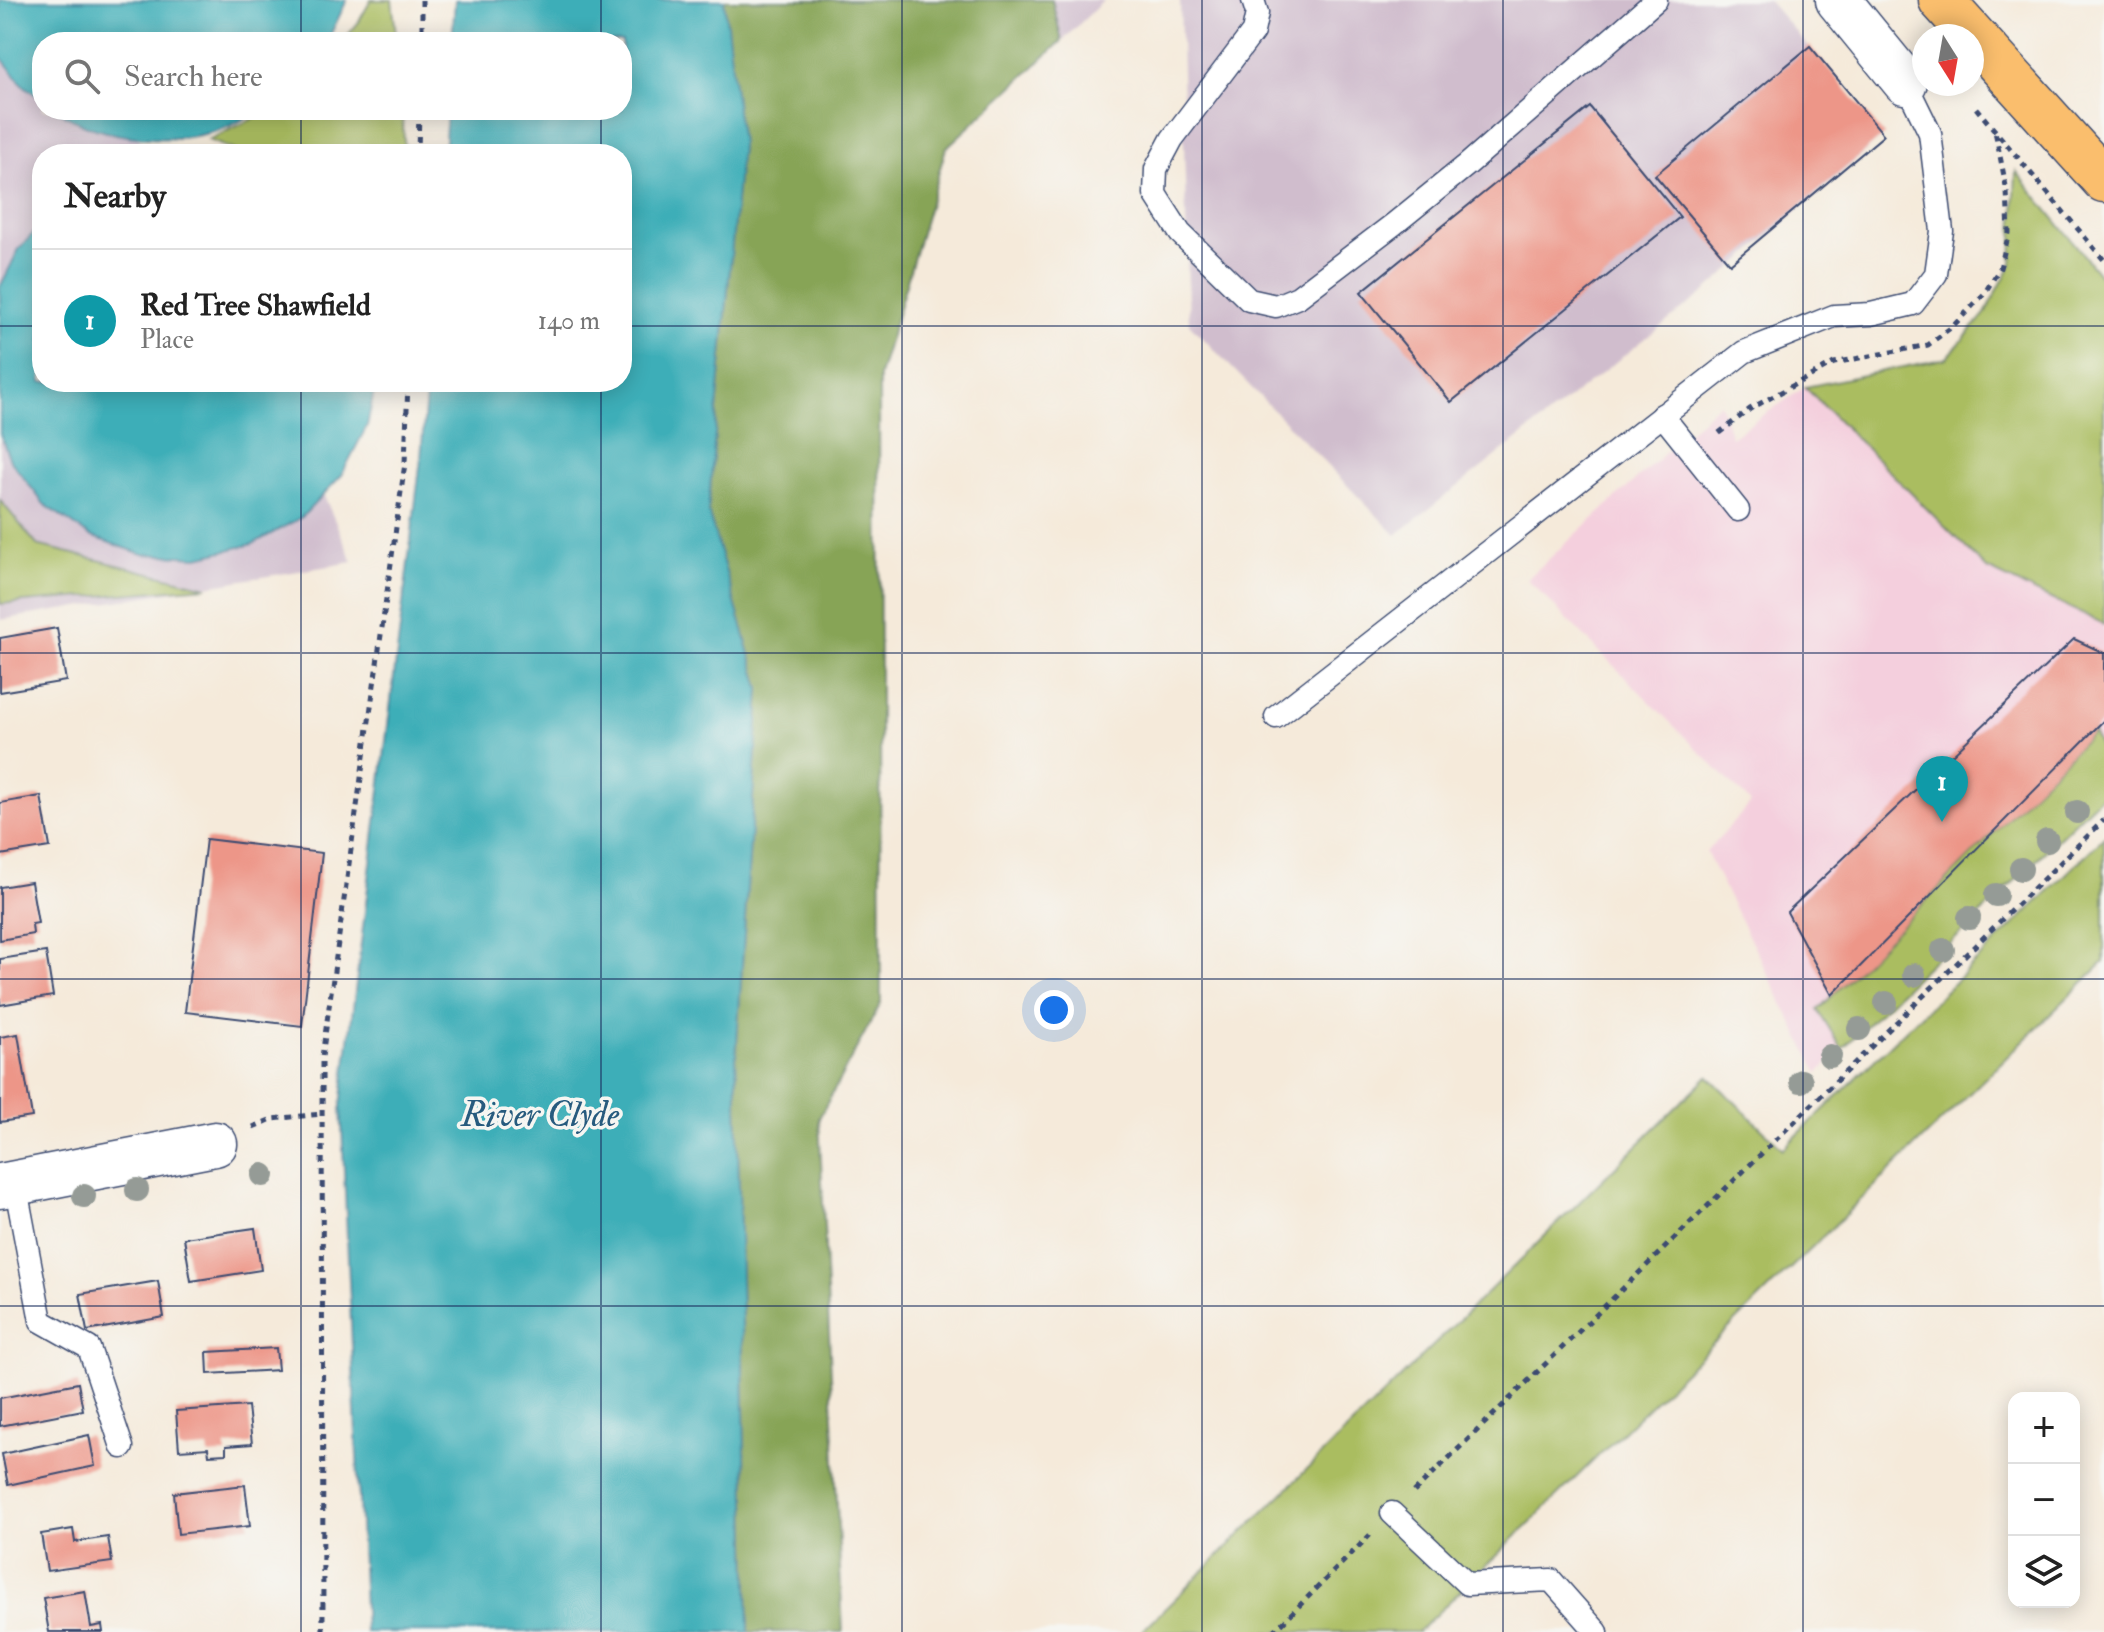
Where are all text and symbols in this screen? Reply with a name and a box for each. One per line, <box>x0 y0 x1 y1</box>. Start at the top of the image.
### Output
north arrow <box>1912 24 1984 96</box>
search box <box>32 32 632 120</box>
icon: search <box>60 54 104 98</box>
text: Search here <box>124 58 263 95</box>
text: Nearby <box>64 175 166 218</box>
text: Red Tree Shawfield <box>140 287 371 324</box>
text: 1 <box>85 305 95 337</box>
text: 140 m <box>538 305 600 337</box>
text: Place <box>140 324 194 356</box>
pin: 1 <box>1916 756 1968 822</box>
your location <box>1034 990 1074 1030</box>
water label: River Clyde <box>460 1092 620 1137</box>
map controls <box>2008 1392 2080 1608</box>
button: + <box>2008 1392 2080 1464</box>
button: − <box>2008 1464 2080 1536</box>
button: layers <box>2008 1536 2080 1608</box>

